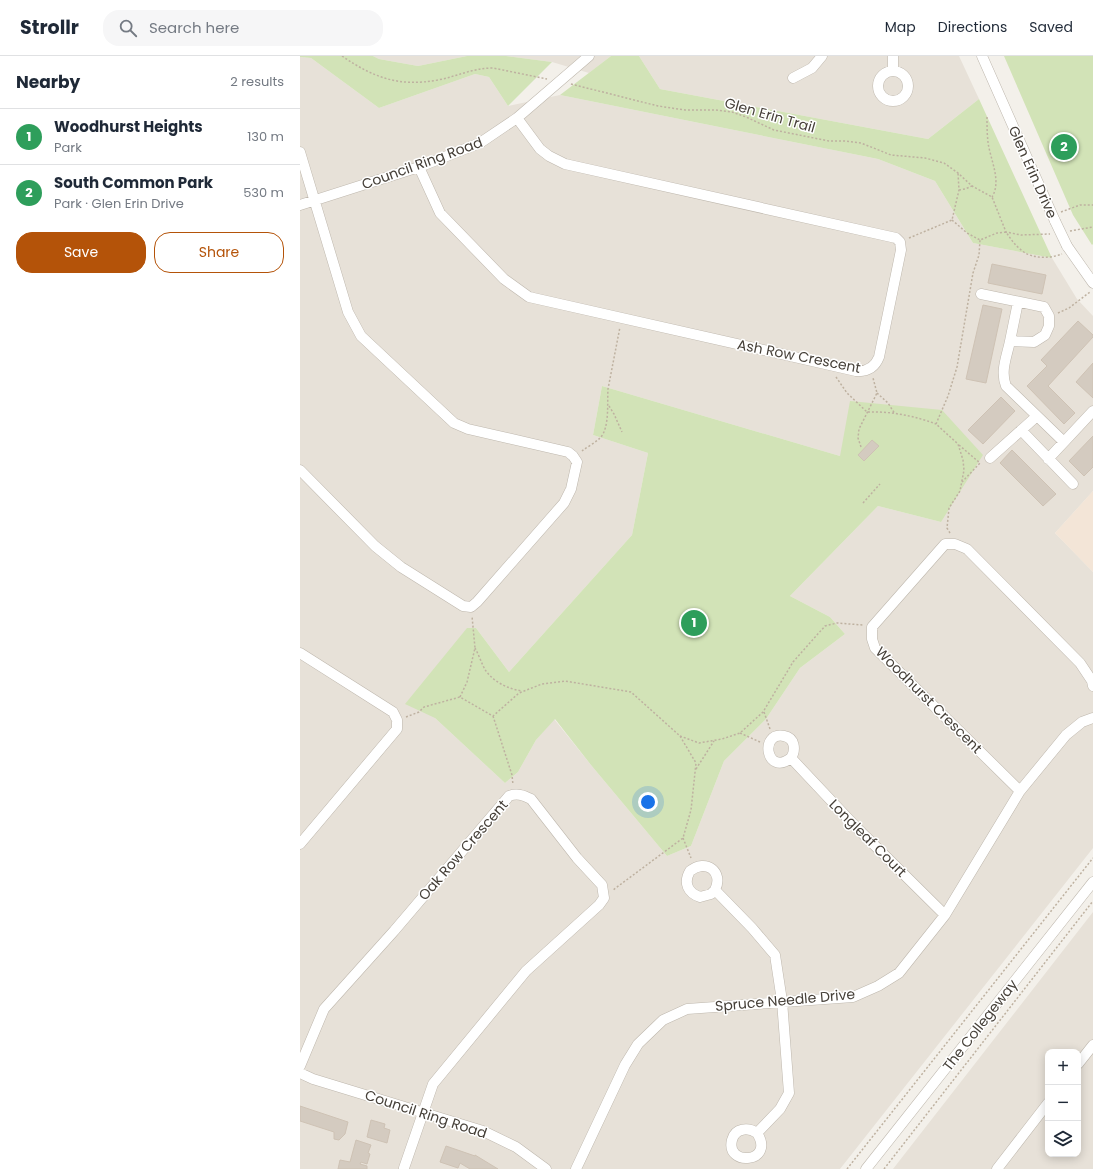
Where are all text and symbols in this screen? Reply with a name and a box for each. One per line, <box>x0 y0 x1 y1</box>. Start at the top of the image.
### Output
search box <box>103 10 383 46</box>
text: Strollr <box>20 14 79 41</box>
icon: search <box>117 17 139 39</box>
text: Search here <box>149 17 239 38</box>
text: Map <box>885 17 916 37</box>
text: Directions <box>938 17 1007 37</box>
text: Saved <box>1029 17 1073 37</box>
text: Nearby <box>16 70 80 94</box>
text: 2 results <box>230 72 284 91</box>
street label: Glen Erin Trail <box>722 93 818 137</box>
text: Woodhurst Heights <box>54 116 203 137</box>
street label: Glen Erin Drive <box>1004 123 1062 222</box>
text: 1 <box>27 127 31 146</box>
text: 130 m <box>247 127 284 146</box>
street label: Council Ring Road <box>359 132 485 194</box>
pin: 2 <box>1051 132 1077 162</box>
text: Park <box>54 138 82 157</box>
text: South Common Park <box>54 172 213 193</box>
text: 2 <box>25 183 33 202</box>
text: 530 m <box>243 183 284 202</box>
text: Park · Glen Erin Drive <box>54 194 184 213</box>
button: Save <box>16 232 146 273</box>
button: Share <box>154 232 284 273</box>
street label: Ash Row Crescent <box>736 334 862 378</box>
pin: 1 <box>681 608 707 638</box>
street label: Woodhurst Crescent <box>871 642 987 758</box>
your location <box>638 792 658 812</box>
street label: Oak Row Crescent <box>414 795 512 905</box>
street label: Longleaf Court <box>825 795 911 881</box>
street label: The Collegeway <box>938 975 1022 1075</box>
street label: Spruce Needle Drive <box>714 984 856 1016</box>
map controls <box>1045 1049 1081 1157</box>
button: + <box>1045 1049 1081 1085</box>
street label: Council Ring Road <box>362 1085 490 1143</box>
button: − <box>1045 1085 1081 1121</box>
button: layers <box>1045 1121 1081 1157</box>

